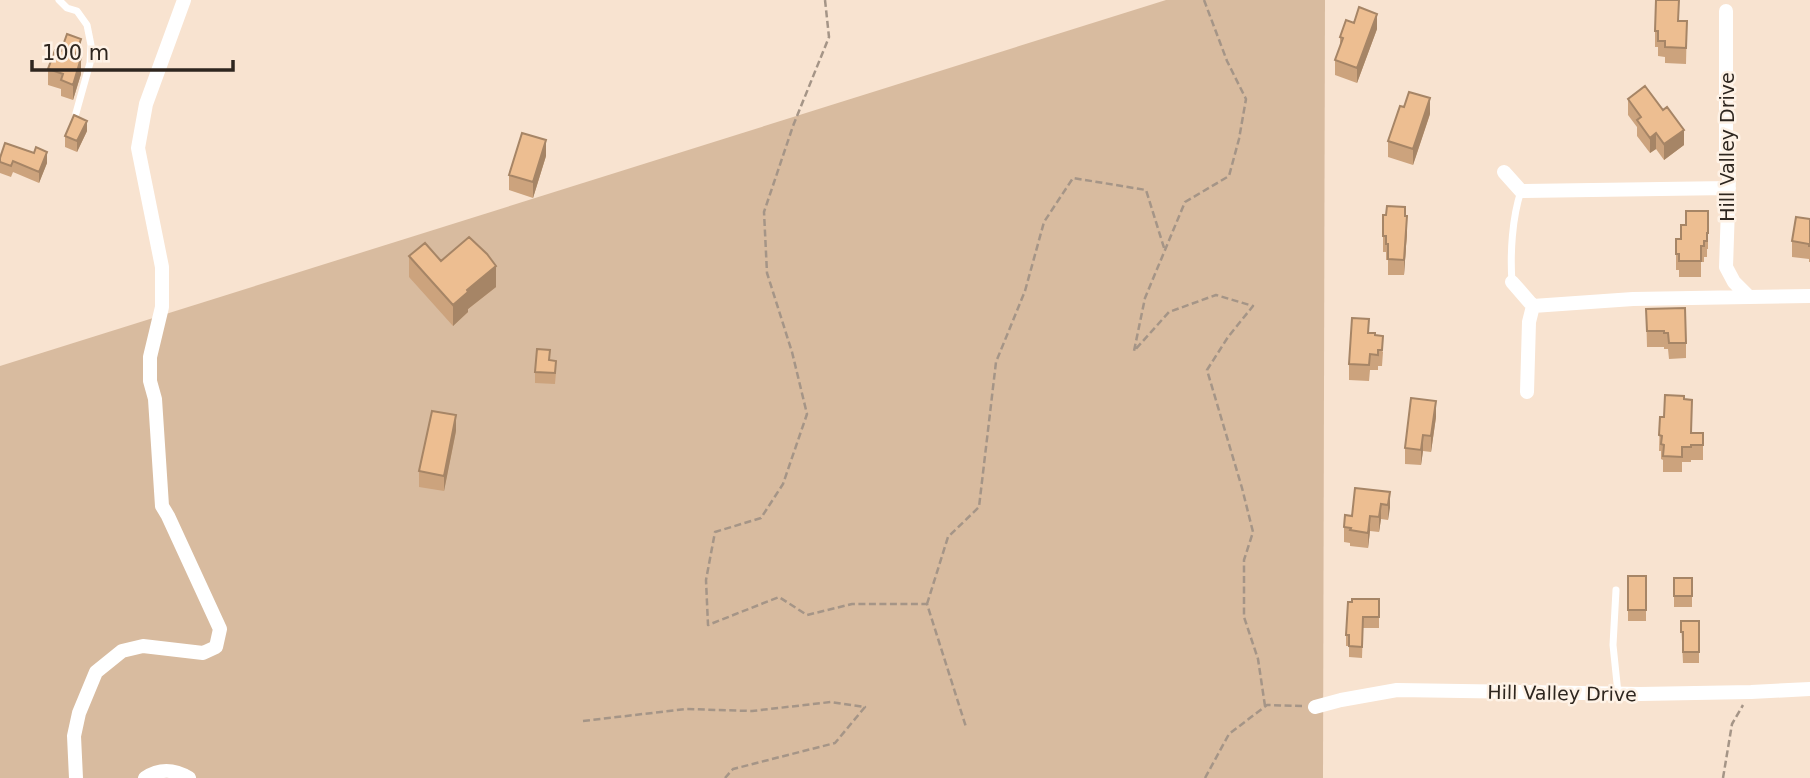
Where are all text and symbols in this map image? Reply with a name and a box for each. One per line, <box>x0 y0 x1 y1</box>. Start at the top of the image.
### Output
scale bar <box>32 28 233 72</box>
text: 100 m <box>42 41 109 65</box>
street label: Hill Valley Drive <box>1716 72 1738 222</box>
street label: Hill Valley Drive <box>1487 681 1637 705</box>

